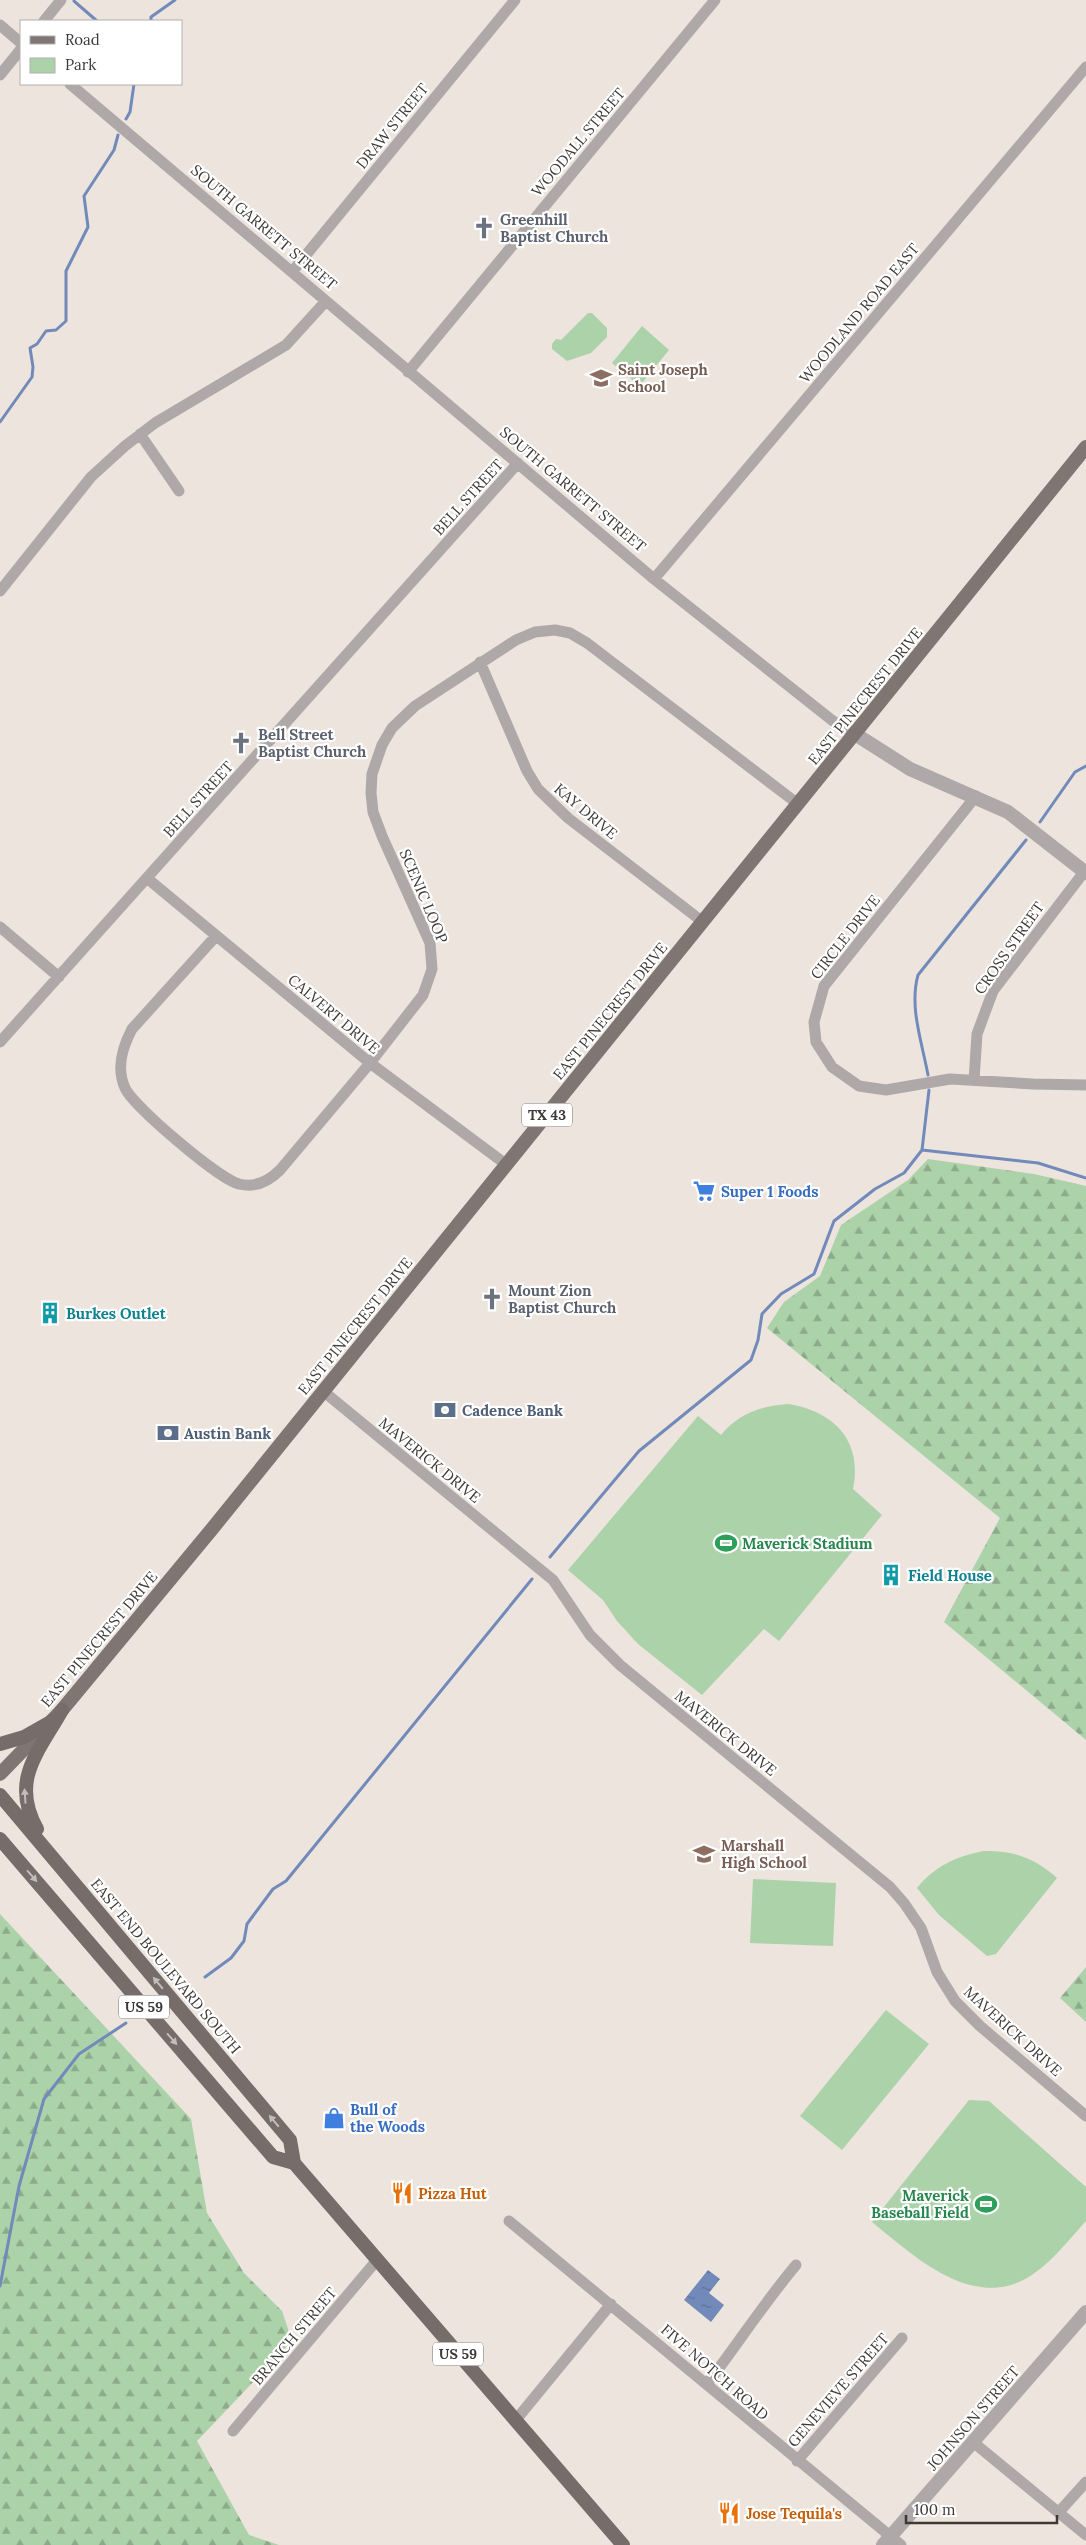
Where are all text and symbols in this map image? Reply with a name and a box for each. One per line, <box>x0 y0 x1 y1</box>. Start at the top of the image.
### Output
legend <box>20 20 182 85</box>
text: Road <box>65 30 100 49</box>
text: Park <box>65 55 96 74</box>
street label: DRAW STREET <box>352 79 433 173</box>
street label: WOODALL STREET <box>527 84 629 200</box>
street label: SOUTH GARRETT STREET <box>187 160 341 294</box>
place label: Greenhill Baptist Church <box>500 210 609 246</box>
church icon: Greenhill Baptist Church <box>471 215 497 241</box>
street label: WOODLAND ROAD EAST <box>795 239 923 387</box>
place label: Saint Joseph School <box>618 360 708 396</box>
school or university icon: Saint Joseph School <box>588 365 614 391</box>
street label: SOUTH GARRETT STREET <box>496 422 650 556</box>
street label: BELL STREET <box>429 455 507 539</box>
street label: EAST PINECREST DRIVE <box>804 623 926 769</box>
place label: Bell Street Baptist Church <box>258 725 367 761</box>
church icon: Bell Street Baptist Church <box>228 730 254 756</box>
street label: BELL STREET <box>159 757 237 841</box>
street label: KAY DRIVE <box>550 779 622 843</box>
street label: SCENIC LOOP <box>396 846 452 946</box>
street label: CIRCLE DRIVE <box>806 891 884 983</box>
street label: CROSS STREET <box>970 898 1048 998</box>
street label: EAST PINECREST DRIVE <box>549 938 671 1084</box>
street label: CALVERT DRIVE <box>284 970 384 1058</box>
road number: TX 43 <box>522 1104 572 1126</box>
supermarket icon: Super 1 Foods <box>691 1178 717 1204</box>
place label: Super 1 Foods <box>721 1182 819 1201</box>
street label: EAST PINECREST DRIVE <box>294 1253 416 1399</box>
place label: Mount Zion Baptist Church <box>508 1281 617 1317</box>
church icon: Mount Zion Baptist Church <box>479 1286 505 1312</box>
building icon: Burkes Outlet <box>37 1300 63 1326</box>
place label: Burkes Outlet <box>66 1304 167 1323</box>
bank icon: Cadence Bank <box>432 1397 458 1423</box>
place label: Cadence Bank <box>462 1401 563 1420</box>
street label: MAVERICK DRIVE <box>375 1413 485 1507</box>
bank icon: Austin Bank <box>155 1420 181 1446</box>
place label: Austin Bank <box>184 1424 271 1443</box>
sports icon: Maverick Stadium <box>713 1530 739 1556</box>
place label: Maverick Stadium <box>742 1534 873 1553</box>
building icon: Field House <box>878 1562 904 1588</box>
place label: Field House <box>908 1566 992 1585</box>
street label: EAST PINECREST DRIVE <box>37 1567 161 1711</box>
street label: MAVERICK DRIVE <box>671 1686 781 1780</box>
one-way arrow <box>21 1788 29 1804</box>
place label: Marshall High School <box>721 1836 807 1872</box>
school or university icon: Marshall High School <box>691 1841 717 1867</box>
one-way arrow <box>26 1870 37 1883</box>
street label: EAST END BOULEVARD SOUTH <box>87 1874 245 2058</box>
one-way arrow <box>153 1976 164 1989</box>
street label: MAVERICK DRIVE <box>960 1982 1066 2080</box>
road number: US 59 <box>119 1995 169 2018</box>
one-way arrow <box>166 2033 178 2045</box>
place label: Bull of the Woods <box>350 2100 425 2136</box>
shop icon: Bull of the Woods <box>321 2105 347 2131</box>
one-way arrow <box>268 2114 279 2127</box>
restaurant icon: Pizza Hut <box>389 2180 415 2206</box>
place label: Pizza Hut <box>418 2184 488 2203</box>
place label: Maverick Baseball Field <box>871 2186 969 2222</box>
sports icon: Maverick Baseball Field <box>973 2191 999 2217</box>
street label: BRANCH STREET <box>248 2283 341 2389</box>
street label: FIVE NOTCH ROAD <box>657 2320 773 2424</box>
street label: GENEVIEVE STREET <box>783 2329 893 2451</box>
road number: US 59 <box>433 2342 483 2366</box>
street label: JOHNSON STREET <box>922 2362 1024 2475</box>
scale bar <box>906 2492 1057 2524</box>
restaurant icon: Jose Tequila's <box>716 2500 742 2526</box>
text: 100 m <box>914 2500 955 2519</box>
place label: Jose Tequila's <box>746 2504 842 2523</box>

